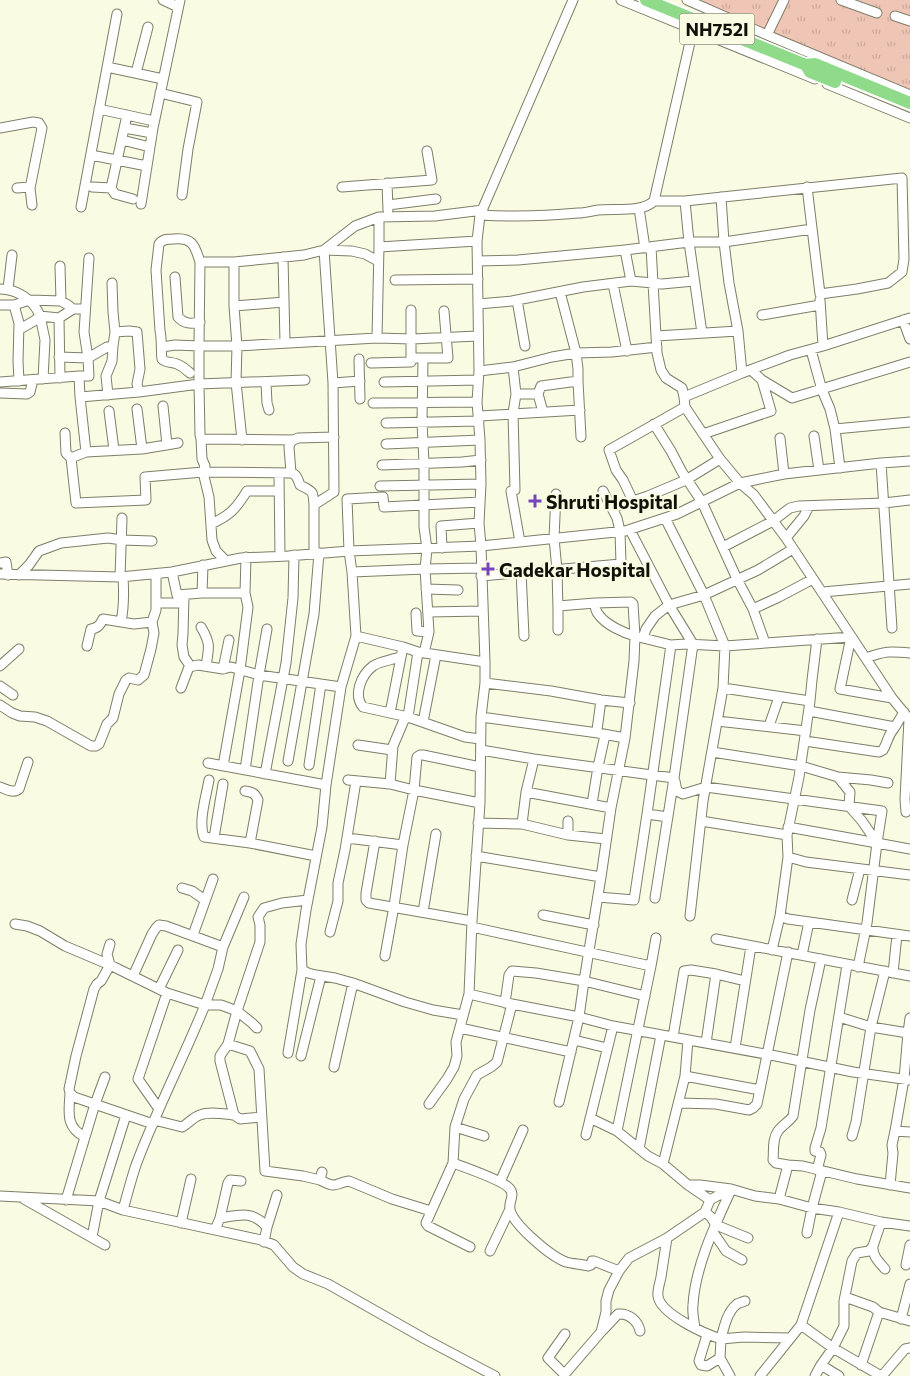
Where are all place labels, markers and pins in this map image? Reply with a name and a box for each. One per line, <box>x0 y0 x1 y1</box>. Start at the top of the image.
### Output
place label: Shruti Hospital <box>546 490 678 513</box>
marker: Shruti Hospital <box>528 494 542 508</box>
place label: Gadekar Hospital <box>499 558 650 581</box>
marker: Gadekar Hospital <box>481 562 495 576</box>

